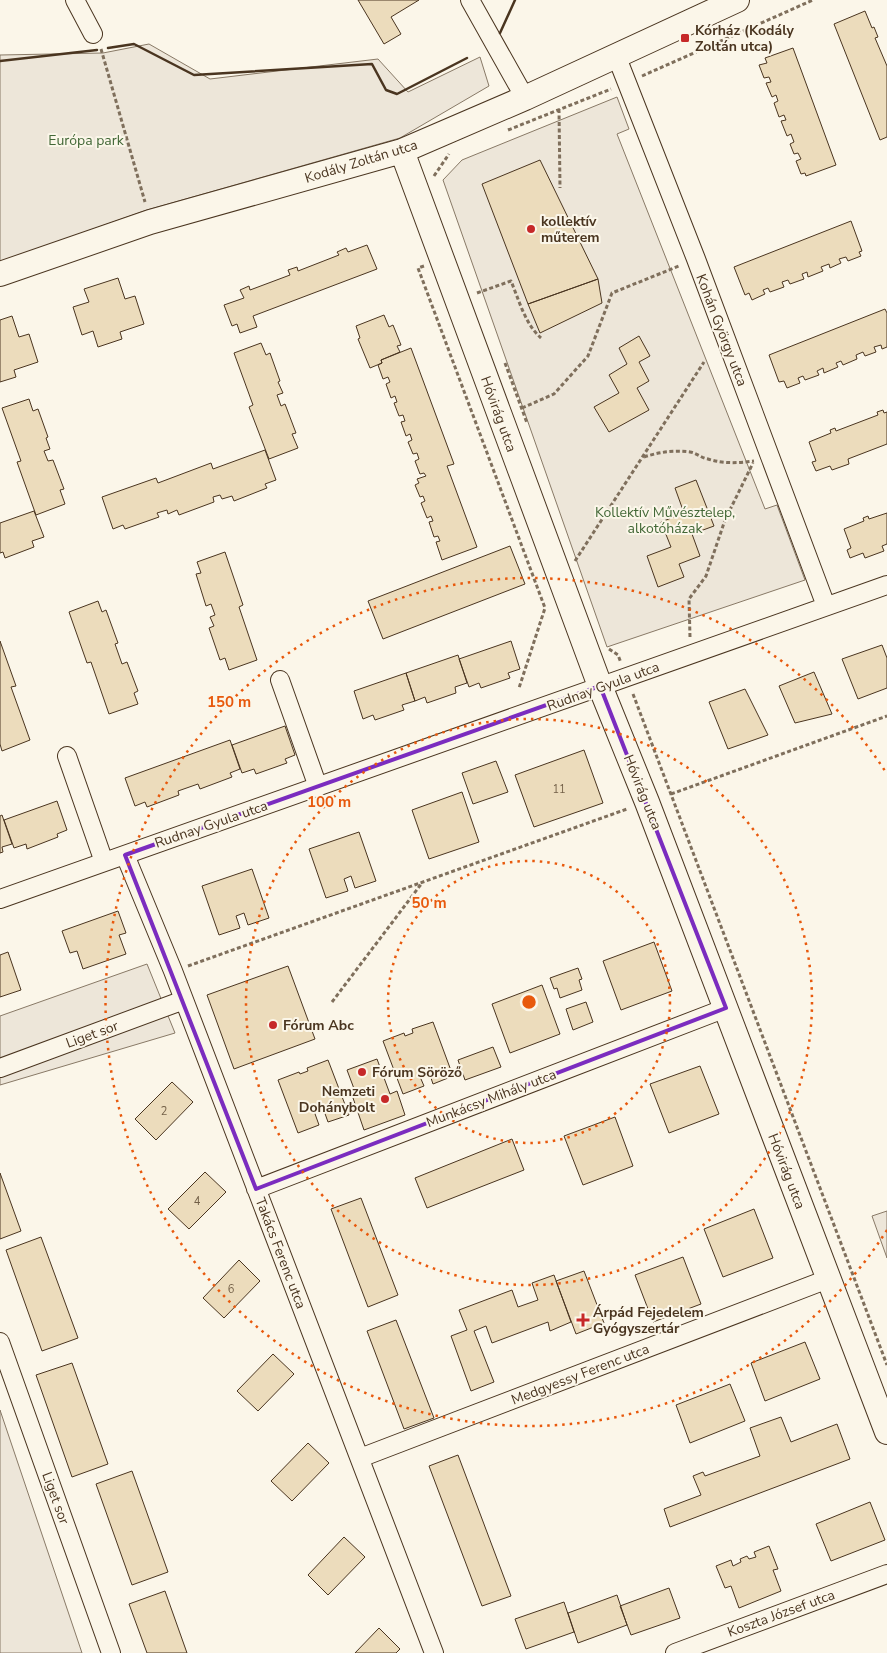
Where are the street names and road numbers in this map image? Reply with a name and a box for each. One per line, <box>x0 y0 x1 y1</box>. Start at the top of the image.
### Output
street label: Kodály Zoltán utca <box>302 135 420 188</box>
street label: Kohán György utca <box>691 271 752 389</box>
street label: Hóvirág utca <box>476 374 521 455</box>
street label: Rudnay Gyula utca <box>544 657 662 716</box>
street label: Hóvirág utca <box>619 752 666 833</box>
street label: Rudnay Gyula utca <box>152 796 270 853</box>
street label: Liget sor <box>63 1016 121 1053</box>
street label: Munkácsy Mihály utca <box>423 1065 559 1132</box>
street label: Hóvirág utca <box>763 1131 810 1212</box>
street label: Takács Ferenc utca <box>251 1195 310 1312</box>
street label: Medgyessy Ferenc utca <box>509 1339 652 1410</box>
street label: Liget sor <box>37 1469 74 1527</box>
street label: Koszta József utca <box>725 1585 838 1642</box>

